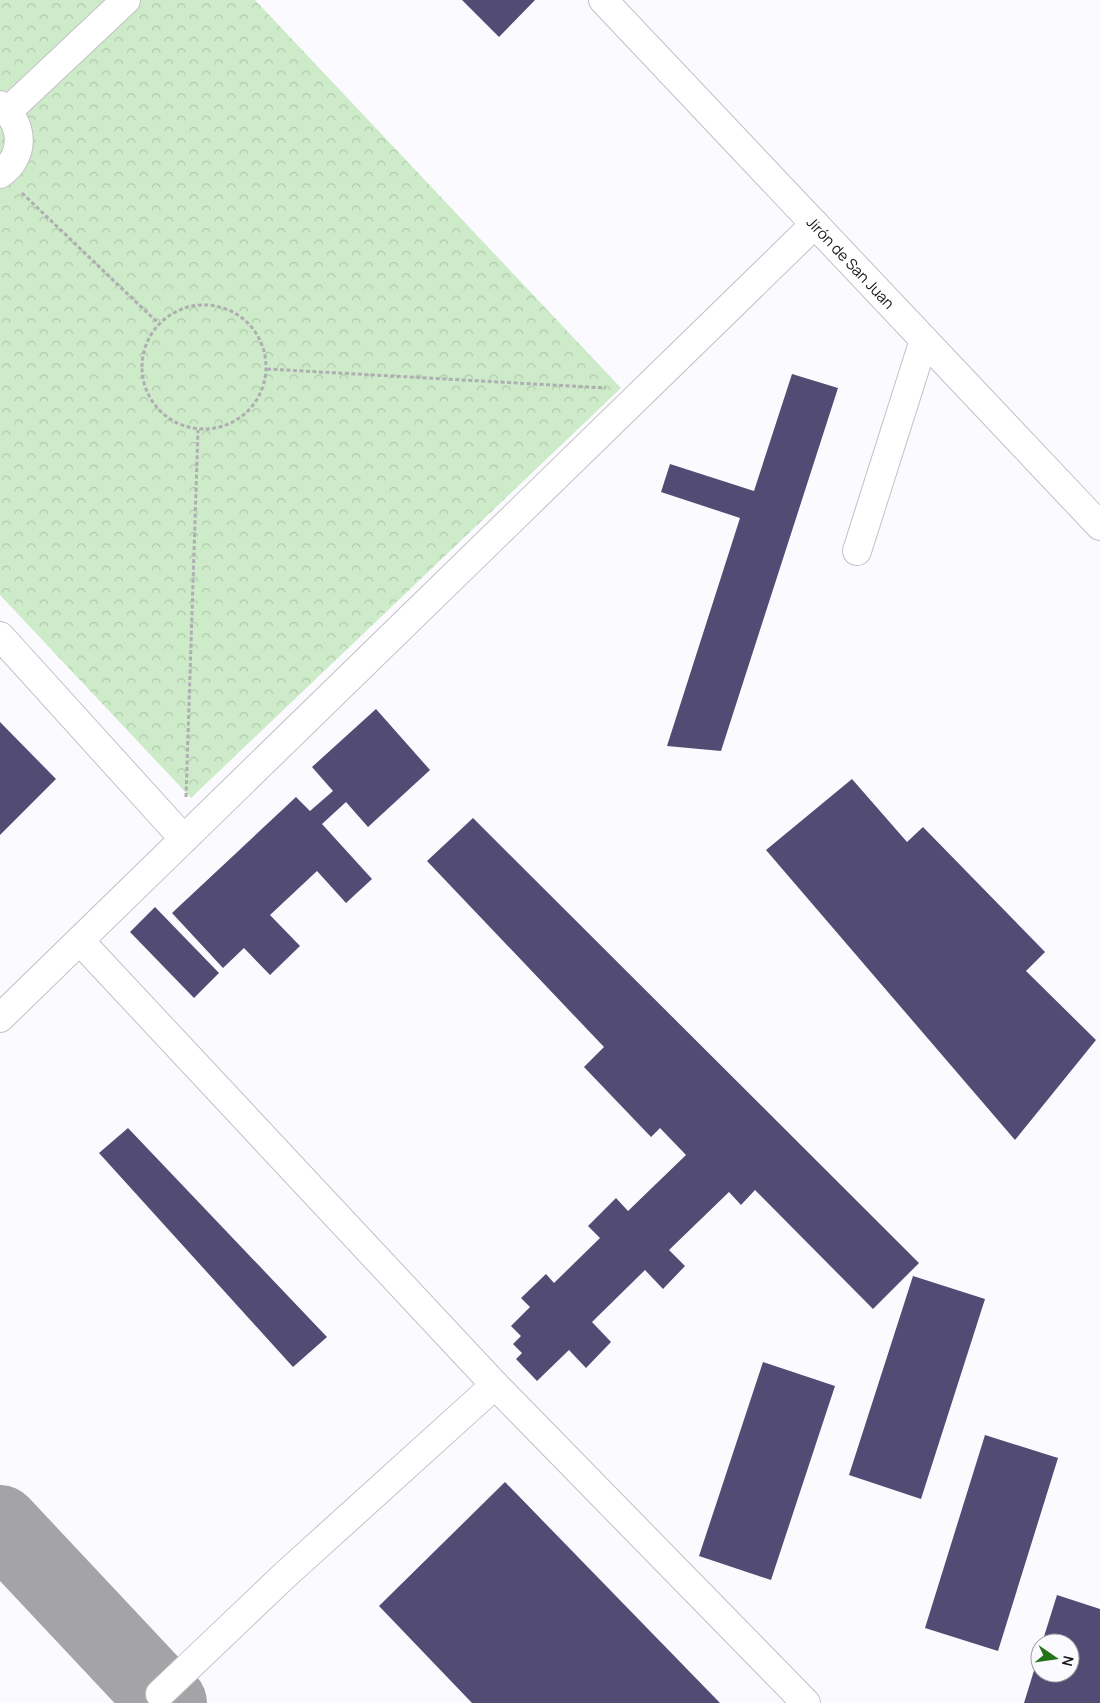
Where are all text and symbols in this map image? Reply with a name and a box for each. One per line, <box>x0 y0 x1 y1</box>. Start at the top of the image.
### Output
street label: Jirón de San Juan <box>802 212 900 313</box>
north arrow <box>1030 1633 1080 1683</box>
text: N <box>1058 1654 1079 1668</box>

